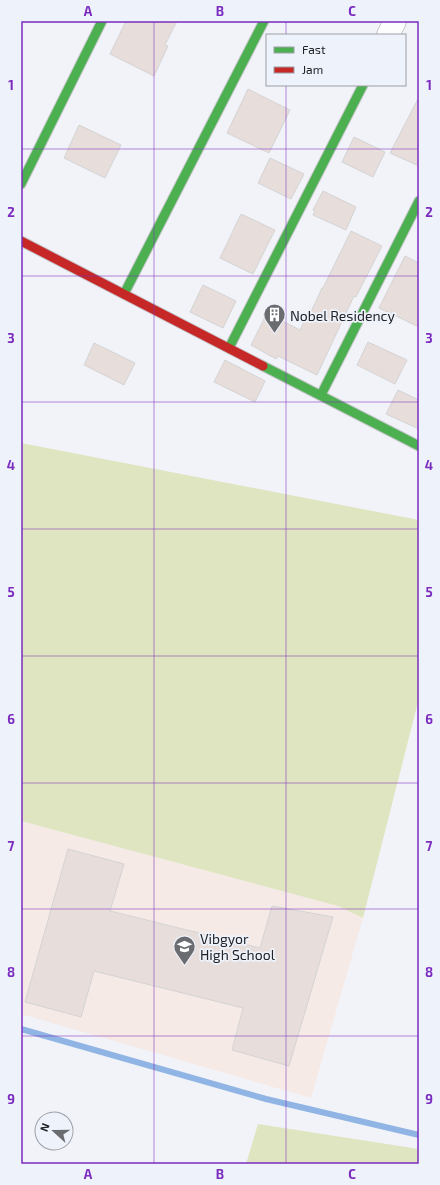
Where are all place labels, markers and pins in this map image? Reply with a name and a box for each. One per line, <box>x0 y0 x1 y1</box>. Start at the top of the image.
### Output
building icon: Nobel Residency <box>262 302 288 335</box>
place label: Nobel Residency <box>290 307 395 324</box>
place label: Vibgyor High School <box>200 930 276 963</box>
school or university icon: Vibgyor High School <box>172 933 198 966</box>

